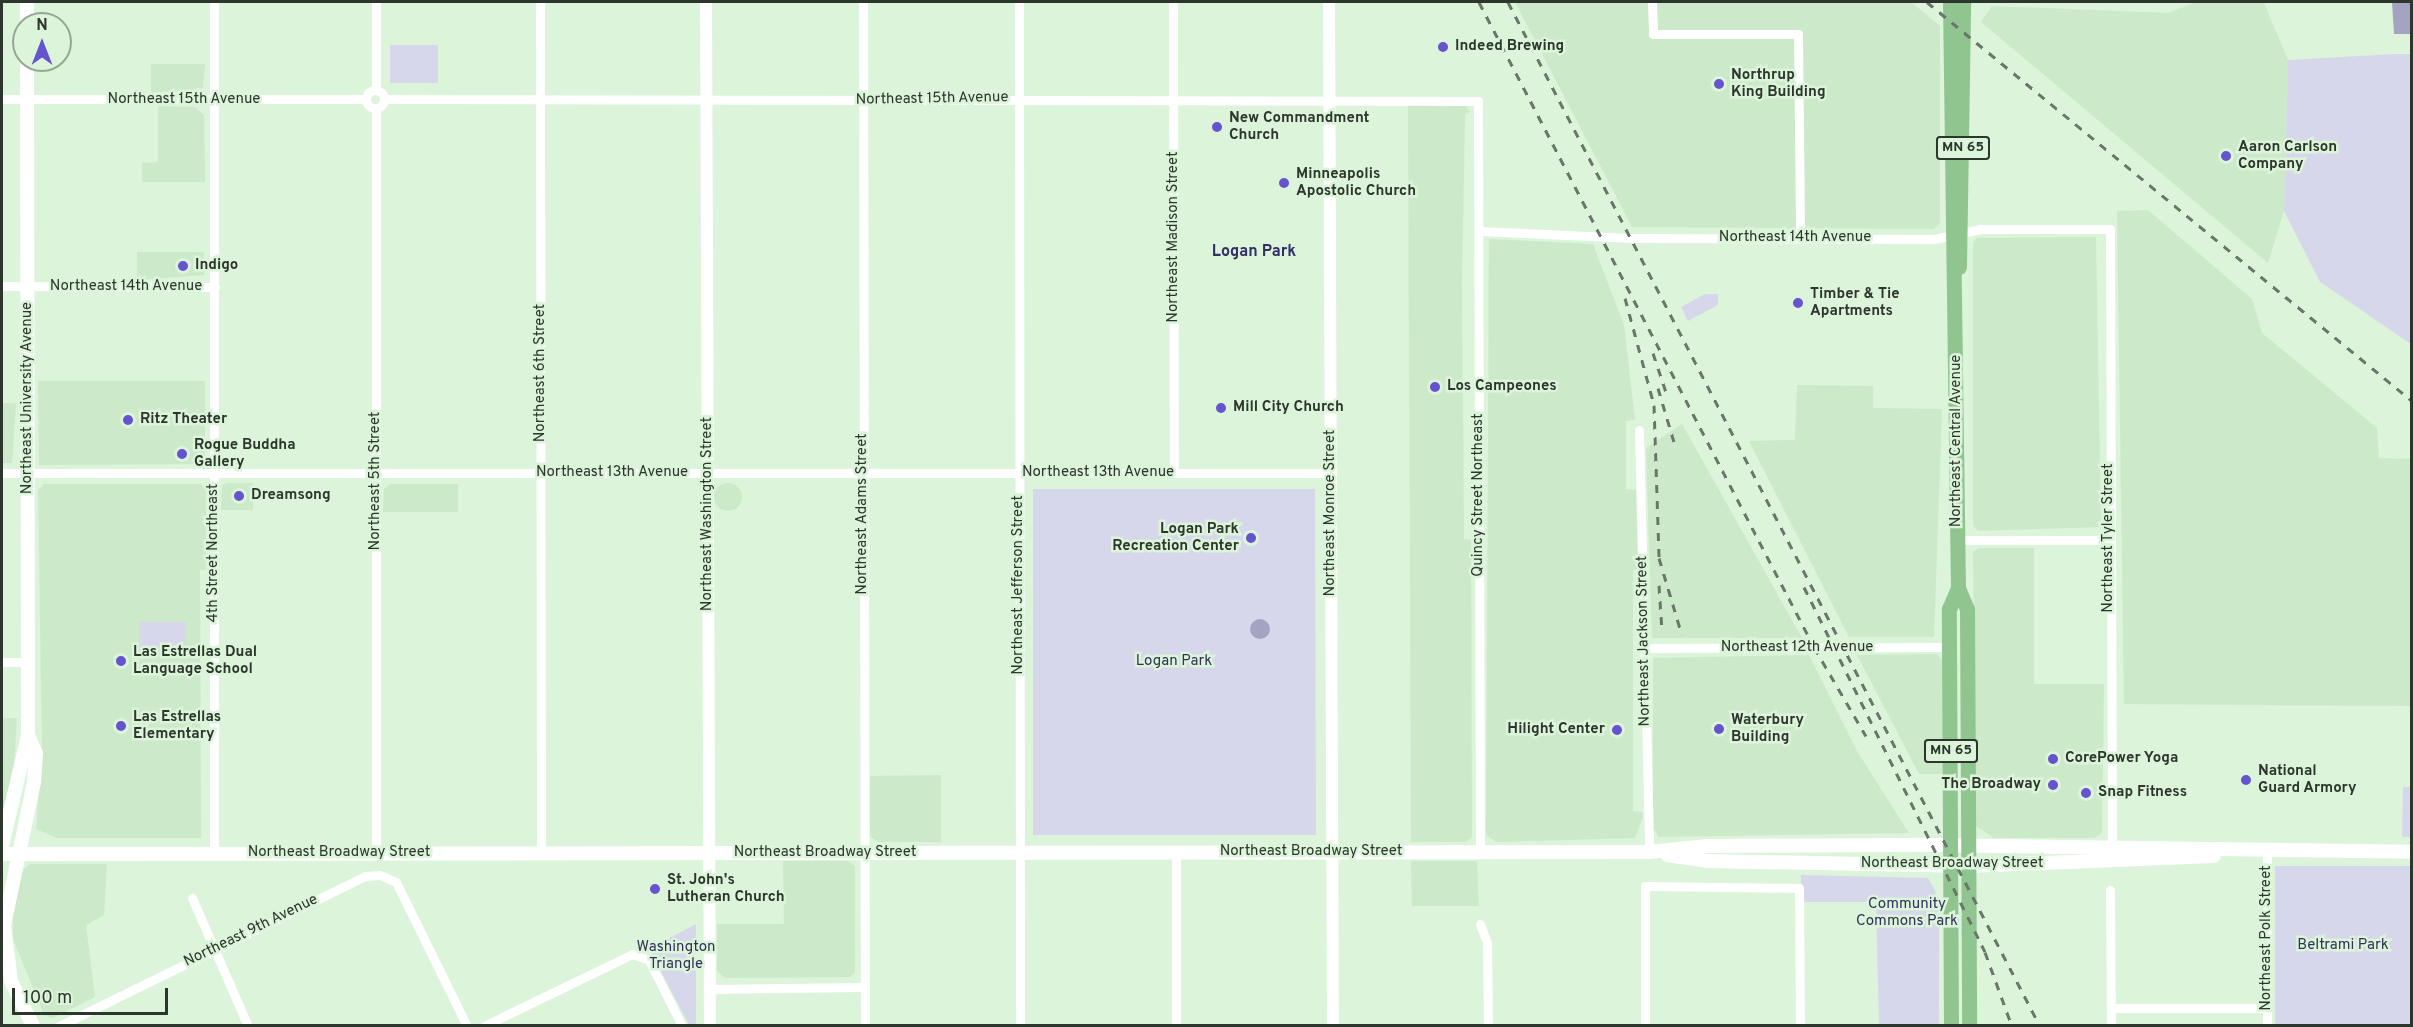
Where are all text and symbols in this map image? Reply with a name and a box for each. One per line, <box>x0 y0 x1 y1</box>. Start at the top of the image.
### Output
north arrow <box>12 12 72 72</box>
text: N <box>36 16 48 36</box>
place label: Indeed Brewing <box>1455 38 1564 56</box>
marker: Indeed Brewing <box>1436 40 1450 54</box>
place label: Northrup King Building <box>1731 66 1826 101</box>
marker: Northrup King Building <box>1712 77 1726 91</box>
street label: Northeast 15th Avenue <box>855 89 1009 109</box>
street label: Northeast 15th Avenue <box>107 91 261 109</box>
place label: New Commandment Church <box>1229 109 1369 144</box>
marker: New Commandment Church <box>1210 120 1224 134</box>
road number: MN 65 <box>1934 137 1992 159</box>
place label: Aaron Carlson Company <box>2238 138 2337 173</box>
marker: Aaron Carlson Company <box>2219 149 2233 163</box>
street label: Northeast Madison Street <box>1165 151 1183 323</box>
place label: Minneapolis Apostolic Church <box>1296 165 1416 200</box>
marker: Minneapolis Apostolic Church <box>1277 176 1291 190</box>
street label: Northeast 14th Avenue <box>1718 229 1872 247</box>
district label: Logan Park <box>1212 242 1296 262</box>
place label: Indigo <box>195 257 238 275</box>
marker: Indigo <box>176 259 190 273</box>
street label: Northeast 14th Avenue <box>49 278 203 296</box>
place label: Timber & Tie Apartments <box>1810 285 1900 320</box>
marker: Timber & Tie Apartments <box>1791 296 1805 310</box>
street label: Northeast University Avenue <box>19 302 37 494</box>
street label: Northeast 6th Street <box>532 304 550 442</box>
street label: Northeast Central Avenue <box>1948 354 1966 528</box>
place label: Los Campeones <box>1447 378 1557 396</box>
marker: Los Campeones <box>1428 380 1442 394</box>
place label: Mill City Church <box>1233 399 1344 417</box>
marker: Mill City Church <box>1214 401 1228 415</box>
place label: Ritz Theater <box>140 411 227 429</box>
street label: Northeast 5th Street <box>367 412 385 550</box>
marker: Ritz Theater <box>121 413 135 427</box>
street label: Quincy Street Northeast <box>1470 413 1488 577</box>
street label: Northeast Washington Street <box>699 417 717 611</box>
street label: Northeast Monroe Street <box>1322 430 1340 596</box>
street label: Northeast Adams Street <box>854 433 872 595</box>
place label: Rogue Buddha Gallery <box>194 436 296 471</box>
marker: Rogue Buddha Gallery <box>175 447 189 461</box>
street label: Northeast Tyler Street <box>2100 463 2118 613</box>
street label: Northeast 13th Avenue <box>536 464 688 482</box>
street label: Northeast 13th Avenue <box>1022 464 1174 482</box>
street label: 4th Street Northeast <box>205 484 223 622</box>
place label: Dreamsong <box>251 487 331 505</box>
marker: Dreamsong <box>232 489 246 503</box>
street label: Northeast Jefferson Street <box>1010 495 1028 675</box>
place label: Logan Park Recreation Center <box>1112 520 1239 555</box>
marker: Logan Park Recreation Center <box>1244 531 1258 545</box>
street label: Northeast Jackson Street <box>1634 555 1654 727</box>
street label: Northeast 12th Avenue <box>1720 639 1874 657</box>
place label: Las Estrellas Dual Language School <box>133 643 257 678</box>
park label: Logan Park <box>1136 653 1212 671</box>
marker: Las Estrellas Dual Language School <box>114 654 128 668</box>
place label: Las Estrellas Elementary <box>133 708 221 743</box>
place label: Waterbury Building <box>1731 711 1804 746</box>
marker: Las Estrellas Elementary <box>114 719 128 733</box>
place label: Hilight Center <box>1507 721 1605 739</box>
marker: Waterbury Building <box>1712 722 1726 736</box>
marker: Hilight Center <box>1610 723 1624 737</box>
road number: MN 65 <box>1922 740 1980 762</box>
place label: CorePower Yoga <box>2065 750 2179 768</box>
marker: CorePower Yoga <box>2046 752 2060 766</box>
place label: National Guard Armory <box>2258 762 2357 797</box>
marker: National Guard Armory <box>2239 773 2253 787</box>
place label: The Broadway <box>1941 776 2041 794</box>
marker: The Broadway <box>2046 778 2060 792</box>
place label: Snap Fitness <box>2098 784 2187 802</box>
marker: Snap Fitness <box>2079 786 2093 800</box>
street label: Northeast Broadway Street <box>1220 843 1402 861</box>
street label: Northeast Broadway Street <box>248 844 430 862</box>
street label: Northeast Broadway Street <box>734 844 916 862</box>
street label: Northeast Broadway Street <box>1861 855 2043 873</box>
street label: Northeast Polk Street <box>2258 865 2276 1011</box>
place label: St. John's Lutheran Church <box>667 871 785 906</box>
marker: St. John's Lutheran Church <box>648 882 662 896</box>
street label: Northeast 9th Avenue <box>181 891 321 971</box>
park label: Community Commons Park <box>1856 895 1958 930</box>
park label: Beltrami Park <box>2297 937 2389 955</box>
park label: Washington Triangle <box>637 938 715 973</box>
scale bar <box>15 976 171 1014</box>
text: 100 m <box>23 987 72 1010</box>

